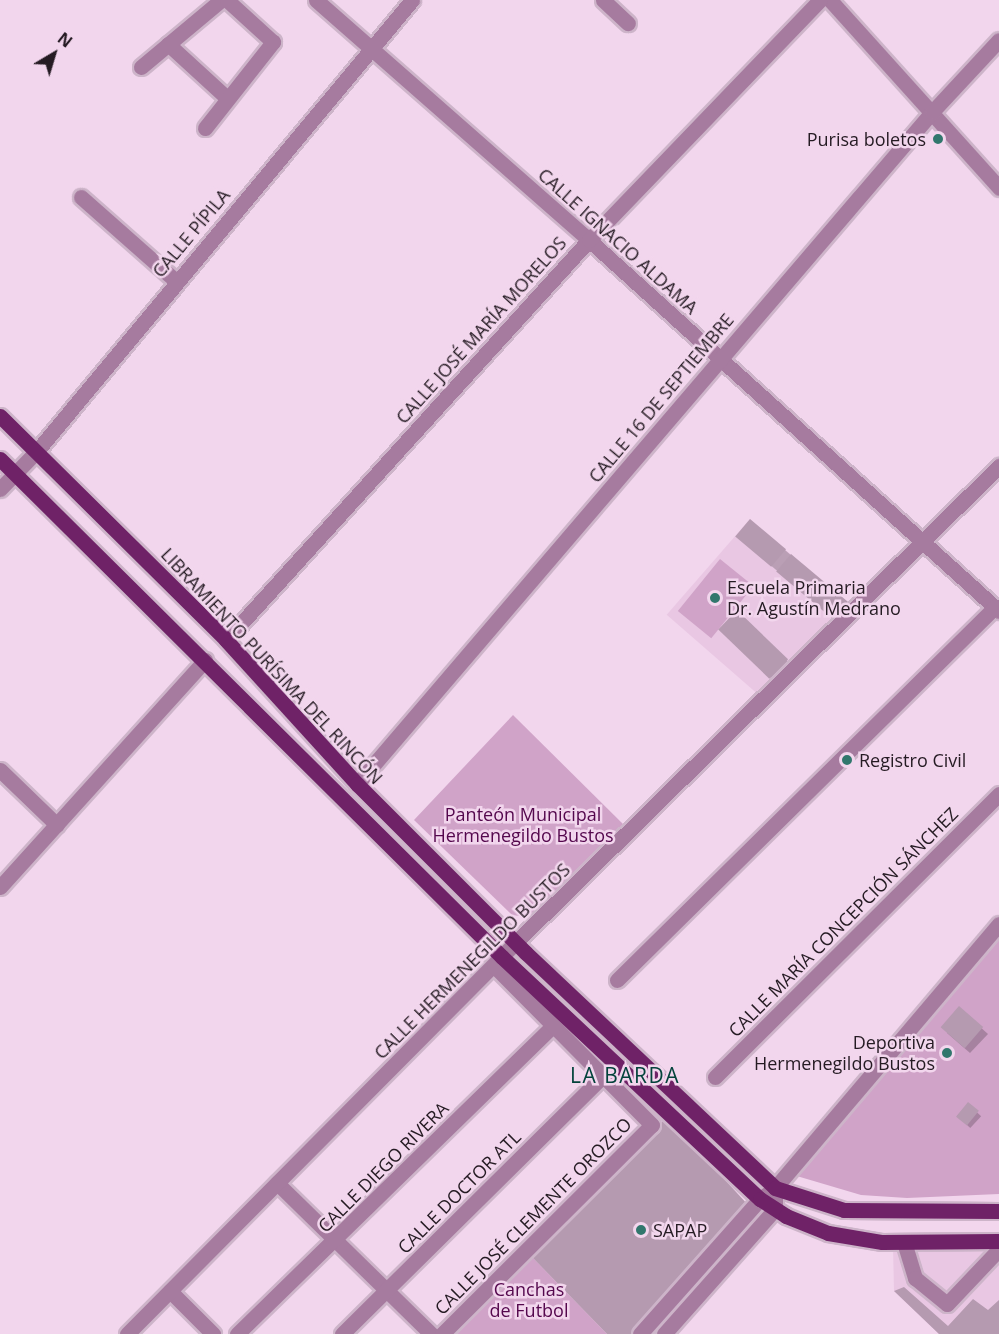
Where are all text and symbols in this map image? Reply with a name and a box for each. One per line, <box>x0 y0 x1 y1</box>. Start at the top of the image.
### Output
north arrow <box>24 24 84 84</box>
text: N <box>53 27 77 52</box>
place label: Purisa boletos <box>807 128 926 150</box>
marker: Purisa boletos <box>931 132 945 146</box>
street label: CALLE IGNACIO ALDAMA <box>534 164 702 318</box>
street label: CALLE PÍPILA <box>148 184 234 282</box>
street label: CALLE JOSÉ MARÍA MORELOS <box>391 232 571 428</box>
street label: CALLE 16 DE SEPTIEMBRE <box>584 309 738 487</box>
street label: LIBRAMIENTO PURÍSIMA DEL RINCÓN <box>157 544 387 788</box>
place label: Escuela Primaria Dr. Agustín Medrano <box>727 577 901 620</box>
marker: Escuela Primaria Dr. Agustín Medrano <box>708 591 722 605</box>
place label: Registro Civil <box>859 749 966 771</box>
marker: Registro Civil <box>840 753 854 767</box>
street label: CALLE MARÍA CONCEPCIÓN SÁNCHEZ <box>724 803 962 1041</box>
park label: Panteón Municipal Hermenegildo Bustos <box>432 804 614 846</box>
street label: CALLE HERMENEGILDO BUSTOS <box>370 859 574 1063</box>
place label: Deportiva Hermenegildo Bustos <box>754 1032 935 1074</box>
marker: Deportiva Hermenegildo Bustos <box>940 1046 954 1060</box>
district label: LA BARDA <box>570 1062 680 1088</box>
street label: CALLE DIEGO RIVERA <box>313 1097 453 1237</box>
street label: CALLE JOSÉ CLEMENTE OROZCO <box>430 1113 636 1319</box>
street label: CALLE DOCTOR ATL <box>393 1126 525 1258</box>
place label: SAPAP <box>653 1219 707 1241</box>
marker: SAPAP <box>634 1223 648 1237</box>
park label: Canchas de Futbol <box>490 1279 568 1322</box>

